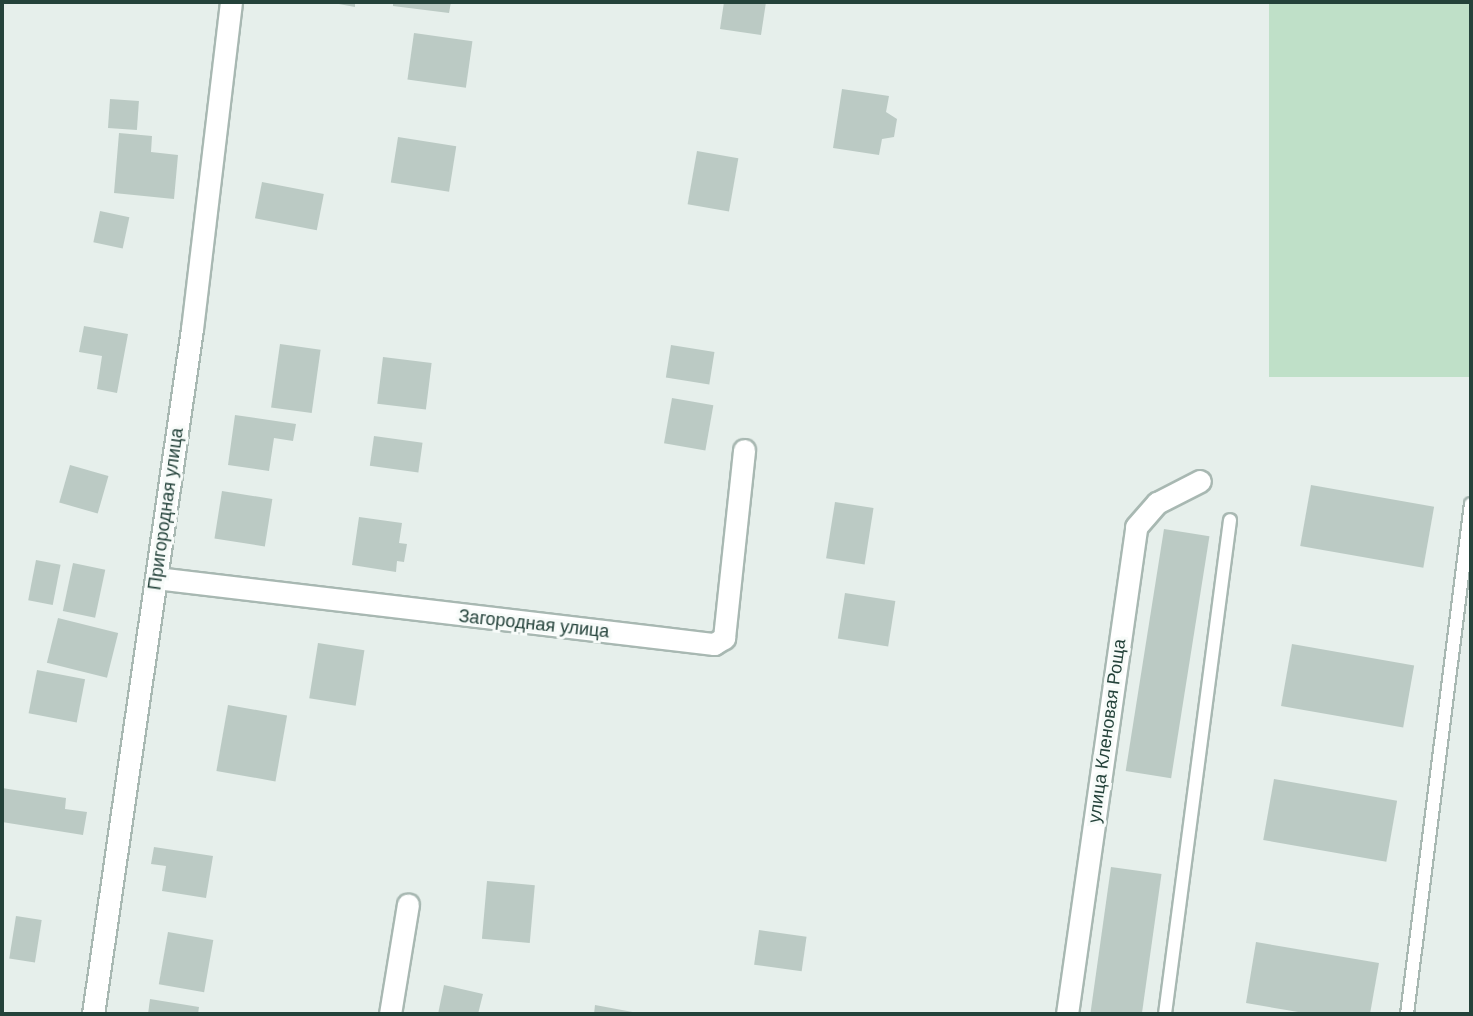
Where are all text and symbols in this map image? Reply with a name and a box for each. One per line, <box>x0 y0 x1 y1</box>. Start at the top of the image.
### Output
street label: Пригородная улица <box>144 427 188 591</box>
street label: Загородная улица <box>458 605 610 643</box>
street label: улица Кленовая Роща <box>1083 638 1131 824</box>

